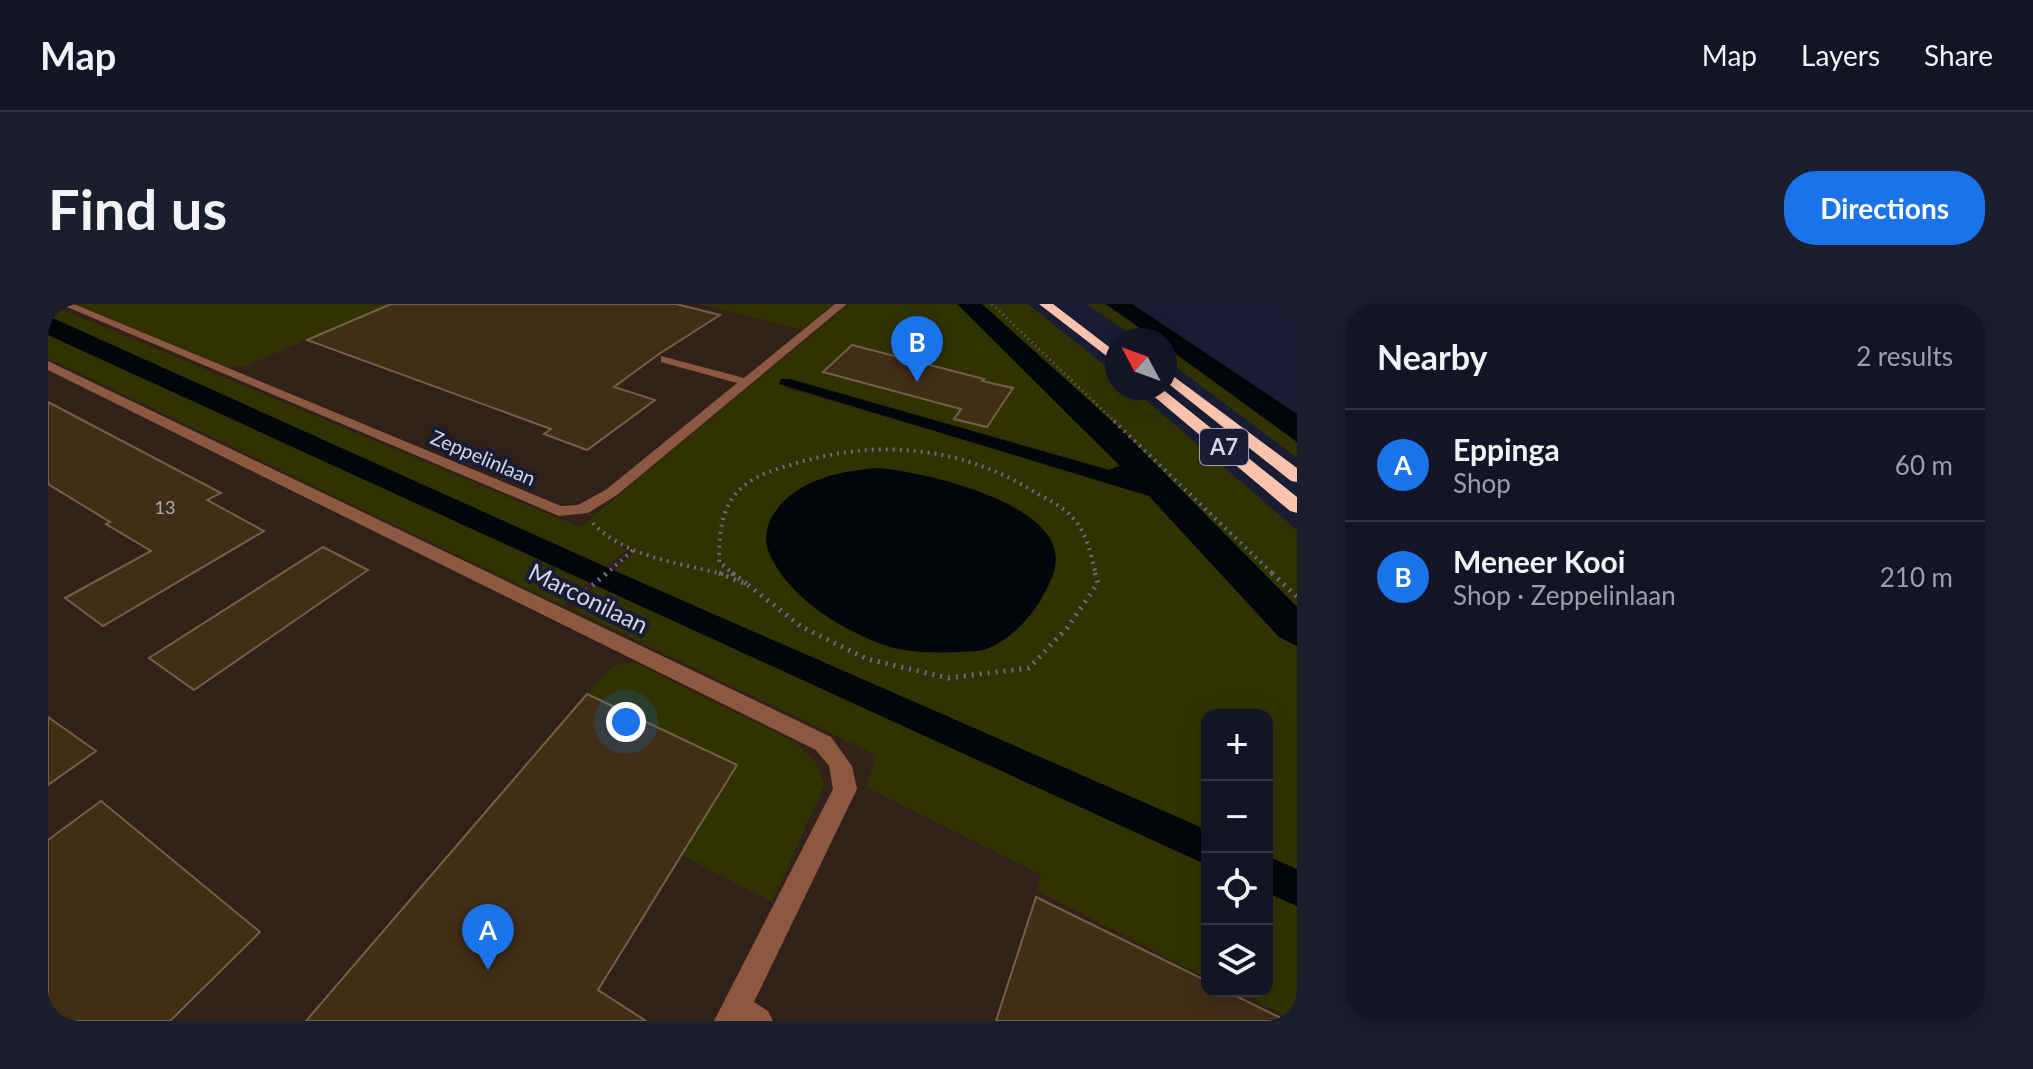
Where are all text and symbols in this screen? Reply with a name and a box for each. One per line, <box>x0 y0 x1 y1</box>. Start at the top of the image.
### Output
text: Map <box>40 32 116 78</box>
text: Map <box>1702 38 1757 72</box>
text: Layers <box>1801 38 1880 72</box>
text: Share <box>1924 38 1993 72</box>
button: Directions <box>1784 171 1985 245</box>
text: Find us <box>48 175 227 242</box>
pin: B <box>891 316 943 382</box>
north arrow <box>1105 328 1177 400</box>
text: Nearby <box>1377 336 1488 377</box>
text: 2 results <box>1856 340 1953 372</box>
street label: Zeppelinlaan <box>427 424 539 490</box>
road number: A7 <box>1200 429 1248 465</box>
text: Eppinga <box>1453 431 1560 467</box>
text: A <box>1394 449 1412 481</box>
text: 60 m <box>1895 449 1953 481</box>
text: Shop <box>1453 467 1511 499</box>
house number: 13 <box>155 496 175 518</box>
text: Meneer Kooi <box>1453 543 1625 579</box>
street label: Marconilaan <box>524 556 653 639</box>
text: B <box>1394 561 1412 593</box>
text: 210 m <box>1880 561 1953 593</box>
text: Shop · Zeppelinlaan <box>1453 579 1676 611</box>
your location <box>606 702 646 742</box>
map controls <box>1201 709 1273 997</box>
button: + <box>1201 709 1273 781</box>
button: − <box>1201 781 1273 853</box>
button: locate <box>1201 853 1273 925</box>
pin: A <box>462 904 514 970</box>
button: layers <box>1201 925 1273 997</box>

